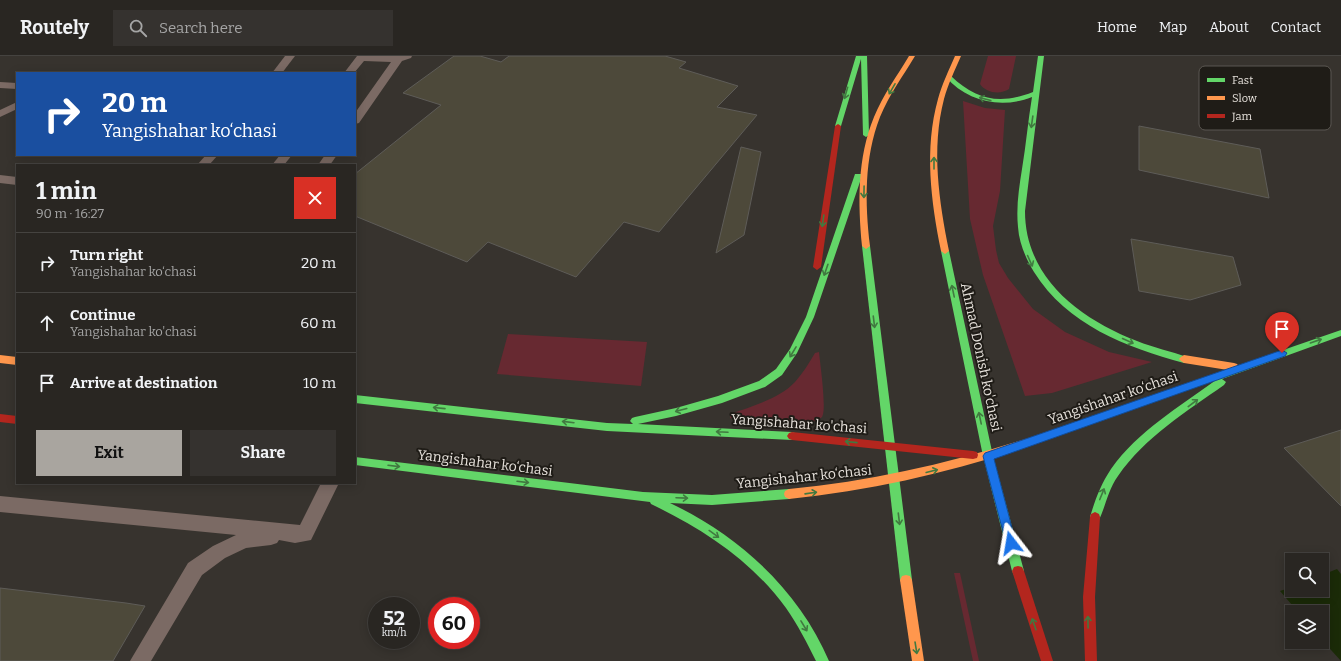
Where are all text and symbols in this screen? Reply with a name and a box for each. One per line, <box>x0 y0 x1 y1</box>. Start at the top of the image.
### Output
search box <box>113 10 393 46</box>
text: Routely <box>20 16 89 39</box>
icon: search <box>127 17 149 39</box>
text: Search here <box>159 19 242 37</box>
text: Home <box>1097 19 1137 36</box>
text: Map <box>1159 19 1187 36</box>
text: About <box>1209 19 1249 36</box>
text: Contact <box>1271 19 1321 36</box>
legend <box>1199 66 1331 130</box>
text: Fast <box>1232 74 1253 87</box>
one-way arrow <box>887 83 895 95</box>
text: 20 m <box>102 86 167 119</box>
one-way arrow <box>842 86 849 99</box>
icon: right <box>36 88 88 140</box>
text: Slow <box>1232 92 1257 105</box>
one-way arrow <box>978 95 991 102</box>
text: Jam <box>1231 110 1252 123</box>
one-way arrow <box>1028 115 1036 128</box>
text: Yangishahar ko‘chasi <box>102 120 277 142</box>
one-way arrow <box>930 157 938 170</box>
text: 1 min <box>36 177 97 205</box>
button: close <box>294 177 336 219</box>
one-way arrow <box>861 185 868 198</box>
text: 90 m · 16:27 <box>36 206 104 221</box>
one-way arrow <box>819 214 827 227</box>
text: Turn right <box>70 246 143 264</box>
icon: right <box>36 252 58 274</box>
text: 20 m <box>301 254 336 272</box>
one-way arrow <box>1027 255 1034 267</box>
one-way arrow <box>822 263 829 276</box>
text: Yangishahar ko‘chasi <box>70 264 196 279</box>
street label: Ahmad Donish ko'chasi <box>957 281 1005 433</box>
one-way arrow <box>948 285 956 298</box>
text: Continue <box>70 306 136 324</box>
icon: ahead <box>36 312 58 334</box>
pin <box>1265 312 1299 353</box>
text: 60 m <box>300 314 336 332</box>
one-way arrow <box>871 315 878 328</box>
icon: arrive <box>1271 318 1293 340</box>
text: Yangishahar ko'chasi <box>70 324 197 339</box>
one-way arrow <box>1310 337 1322 345</box>
one-way arrow <box>1122 338 1134 345</box>
one-way arrow <box>788 346 796 358</box>
street label: Yangishahar ko‘chasi <box>1046 368 1180 428</box>
icon: arrive <box>36 372 58 394</box>
text: Arrive at destination <box>70 374 217 392</box>
text: 10 m <box>303 374 336 392</box>
one-way arrow <box>1187 399 1198 407</box>
one-way arrow <box>433 404 446 412</box>
one-way arrow <box>675 407 688 415</box>
street label: Yangishahar ko'chasi <box>730 411 868 437</box>
one-way arrow <box>976 412 984 425</box>
one-way arrow <box>562 419 575 426</box>
one-way arrow <box>716 429 729 436</box>
button: Exit <box>36 430 182 476</box>
button: Share <box>190 430 336 476</box>
one-way arrow <box>845 438 858 446</box>
street label: Yangishahar ko‘chasi <box>416 446 554 480</box>
street label: Yangishahar ko‘chasi <box>735 461 873 493</box>
one-way arrow <box>387 462 400 470</box>
one-way arrow <box>925 466 938 474</box>
one-way arrow <box>516 478 529 486</box>
one-way arrow <box>1099 488 1106 500</box>
one-way arrow <box>804 489 817 496</box>
one-way arrow <box>675 495 688 502</box>
one-way arrow <box>895 512 902 525</box>
position arrow <box>990 522 1032 564</box>
one-way arrow <box>708 530 719 538</box>
map controls <box>1285 553 1329 649</box>
button: search <box>1285 553 1329 597</box>
speed limit sign: 60 <box>428 597 480 649</box>
button: layers <box>1285 605 1329 649</box>
text: 52 <box>383 606 405 630</box>
one-way arrow <box>1085 616 1092 629</box>
one-way arrow <box>1030 618 1037 631</box>
one-way arrow <box>801 620 809 632</box>
text: km/h <box>382 627 406 639</box>
one-way arrow <box>912 641 920 654</box>

